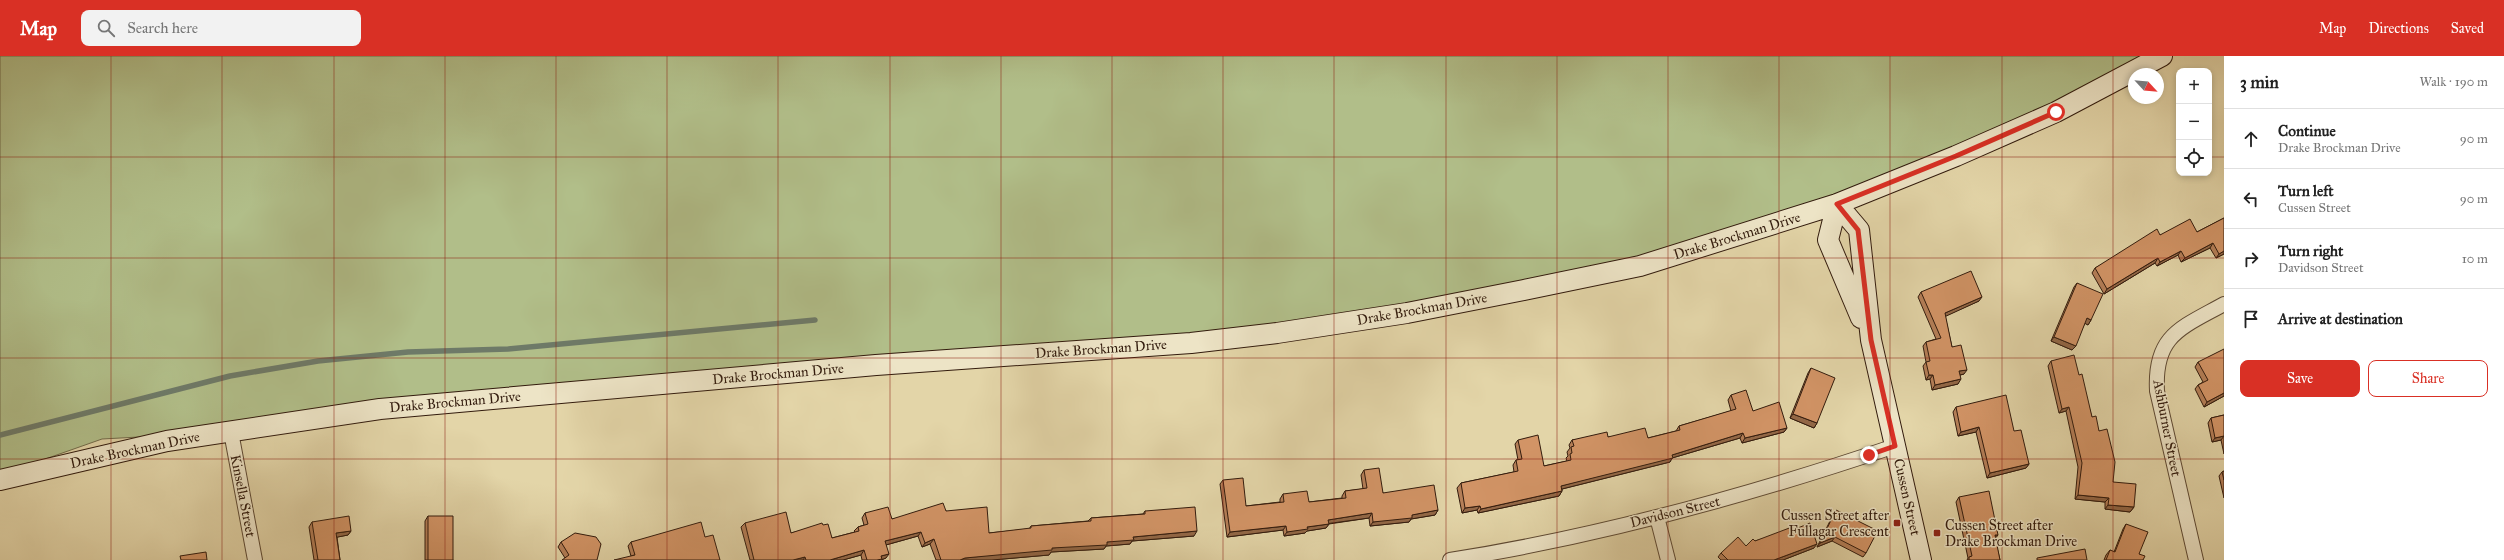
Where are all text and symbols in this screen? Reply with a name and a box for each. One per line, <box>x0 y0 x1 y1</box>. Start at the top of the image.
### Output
search box <box>81 10 361 46</box>
text: Map <box>20 17 57 40</box>
icon: search <box>95 17 117 39</box>
text: Search here <box>127 19 198 37</box>
text: Map <box>2319 20 2346 37</box>
text: Directions <box>2368 20 2429 37</box>
text: Saved <box>2451 20 2484 37</box>
north arrow <box>2128 68 2164 104</box>
map controls <box>2176 68 2212 176</box>
button: + <box>2176 68 2212 104</box>
text: 3 min <box>2240 72 2279 93</box>
text: Walk · 190 m <box>2419 74 2488 90</box>
route start <box>2047 103 2065 121</box>
button: − <box>2176 104 2212 140</box>
text: Continue <box>2278 122 2336 140</box>
icon: ahead <box>2240 128 2262 150</box>
text: 90 m <box>2460 131 2488 147</box>
button: locate <box>2176 140 2212 176</box>
text: Drake Brockman Drive <box>2278 140 2401 156</box>
text: Turn left <box>2278 182 2334 200</box>
icon: left <box>2240 188 2262 210</box>
text: 90 m <box>2460 191 2488 207</box>
text: Cussen Street <box>2278 200 2351 216</box>
street label: Drake Brockman Drive <box>1671 209 1803 263</box>
text: Turn right <box>2278 242 2343 260</box>
icon: right <box>2240 248 2262 270</box>
text: 10 m <box>2462 251 2488 267</box>
text: Davidson Street <box>2278 260 2364 276</box>
street label: Drake Brockman Drive <box>1356 289 1489 329</box>
icon: arrive <box>2240 308 2262 330</box>
text: Arrive at destination <box>2278 310 2403 328</box>
street label: Drake Brockman Drive <box>1035 336 1168 362</box>
street label: Drake Brockman Drive <box>711 360 845 388</box>
button: Save <box>2240 360 2360 397</box>
button: Share <box>2368 360 2488 397</box>
street label: Ashburner Street <box>2149 377 2185 478</box>
street label: Drake Brockman Drive <box>388 388 522 416</box>
street label: Drake Brockman Drive <box>69 428 201 472</box>
route end <box>1860 446 1878 464</box>
street label: Kinsella Street <box>227 453 259 539</box>
street label: Cussen Street <box>1890 457 1924 537</box>
street label: Davidson Street <box>1628 493 1722 531</box>
place label: Cussen Street after Fullagar Crescent <box>1781 507 1890 540</box>
place label: Cussen Street after Drake Brockman Drive <box>1945 517 2077 550</box>
marker: Cussen Street after Fullagar Crescent <box>1892 518 1902 528</box>
marker: Cussen Street after Drake Brockman Drive <box>1932 528 1942 538</box>

